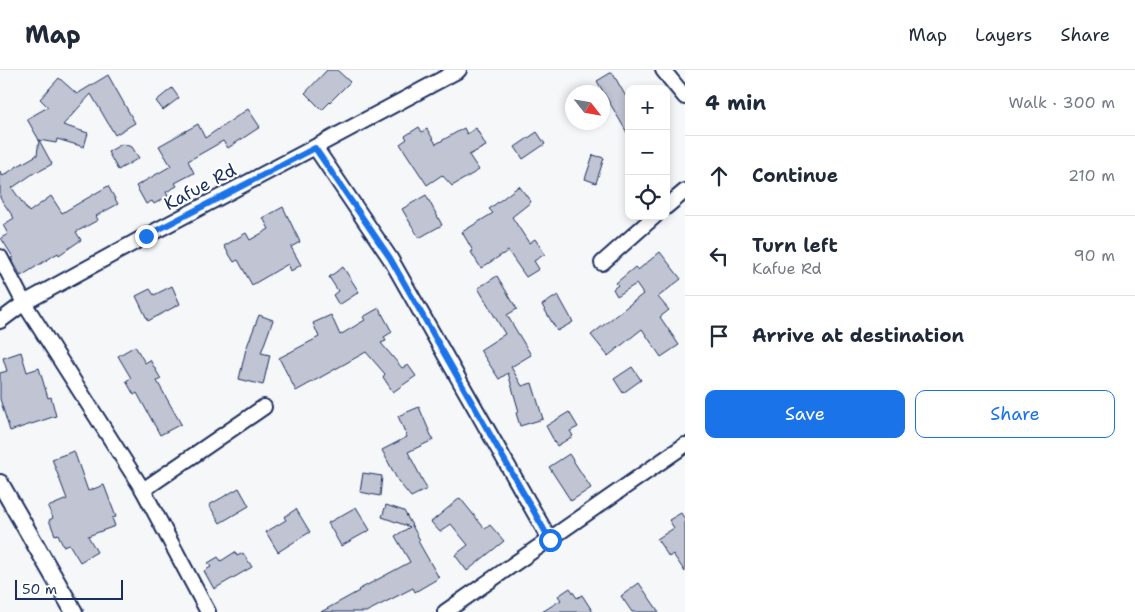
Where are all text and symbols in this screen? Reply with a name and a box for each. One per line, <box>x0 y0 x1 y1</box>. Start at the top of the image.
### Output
text: Map <box>25 19 81 51</box>
text: Map <box>909 23 947 47</box>
text: Layers <box>975 23 1032 47</box>
text: Share <box>1060 23 1110 47</box>
north arrow <box>565 85 610 130</box>
map controls <box>625 85 670 220</box>
button: + <box>625 85 670 130</box>
text: 4 min <box>705 89 766 117</box>
text: Walk · 300 m <box>1008 92 1115 113</box>
button: − <box>625 130 670 175</box>
street label: Kafue Rd <box>160 158 240 216</box>
icon: ahead <box>705 162 733 190</box>
text: Continue <box>752 163 838 188</box>
text: 210 m <box>1068 165 1115 186</box>
button: locate <box>625 175 670 220</box>
route end <box>135 225 158 248</box>
text: Turn left <box>752 233 838 258</box>
icon: left <box>705 242 733 270</box>
text: 90 m <box>1074 245 1115 266</box>
text: Kafue Rd <box>752 258 822 279</box>
icon: arrive <box>705 322 733 350</box>
text: Arrive at destination <box>752 323 964 348</box>
button: Save <box>705 390 905 438</box>
button: Share <box>915 390 1115 438</box>
route start <box>539 529 562 552</box>
scale bar <box>15 577 122 600</box>
text: 50 m <box>22 580 57 598</box>

